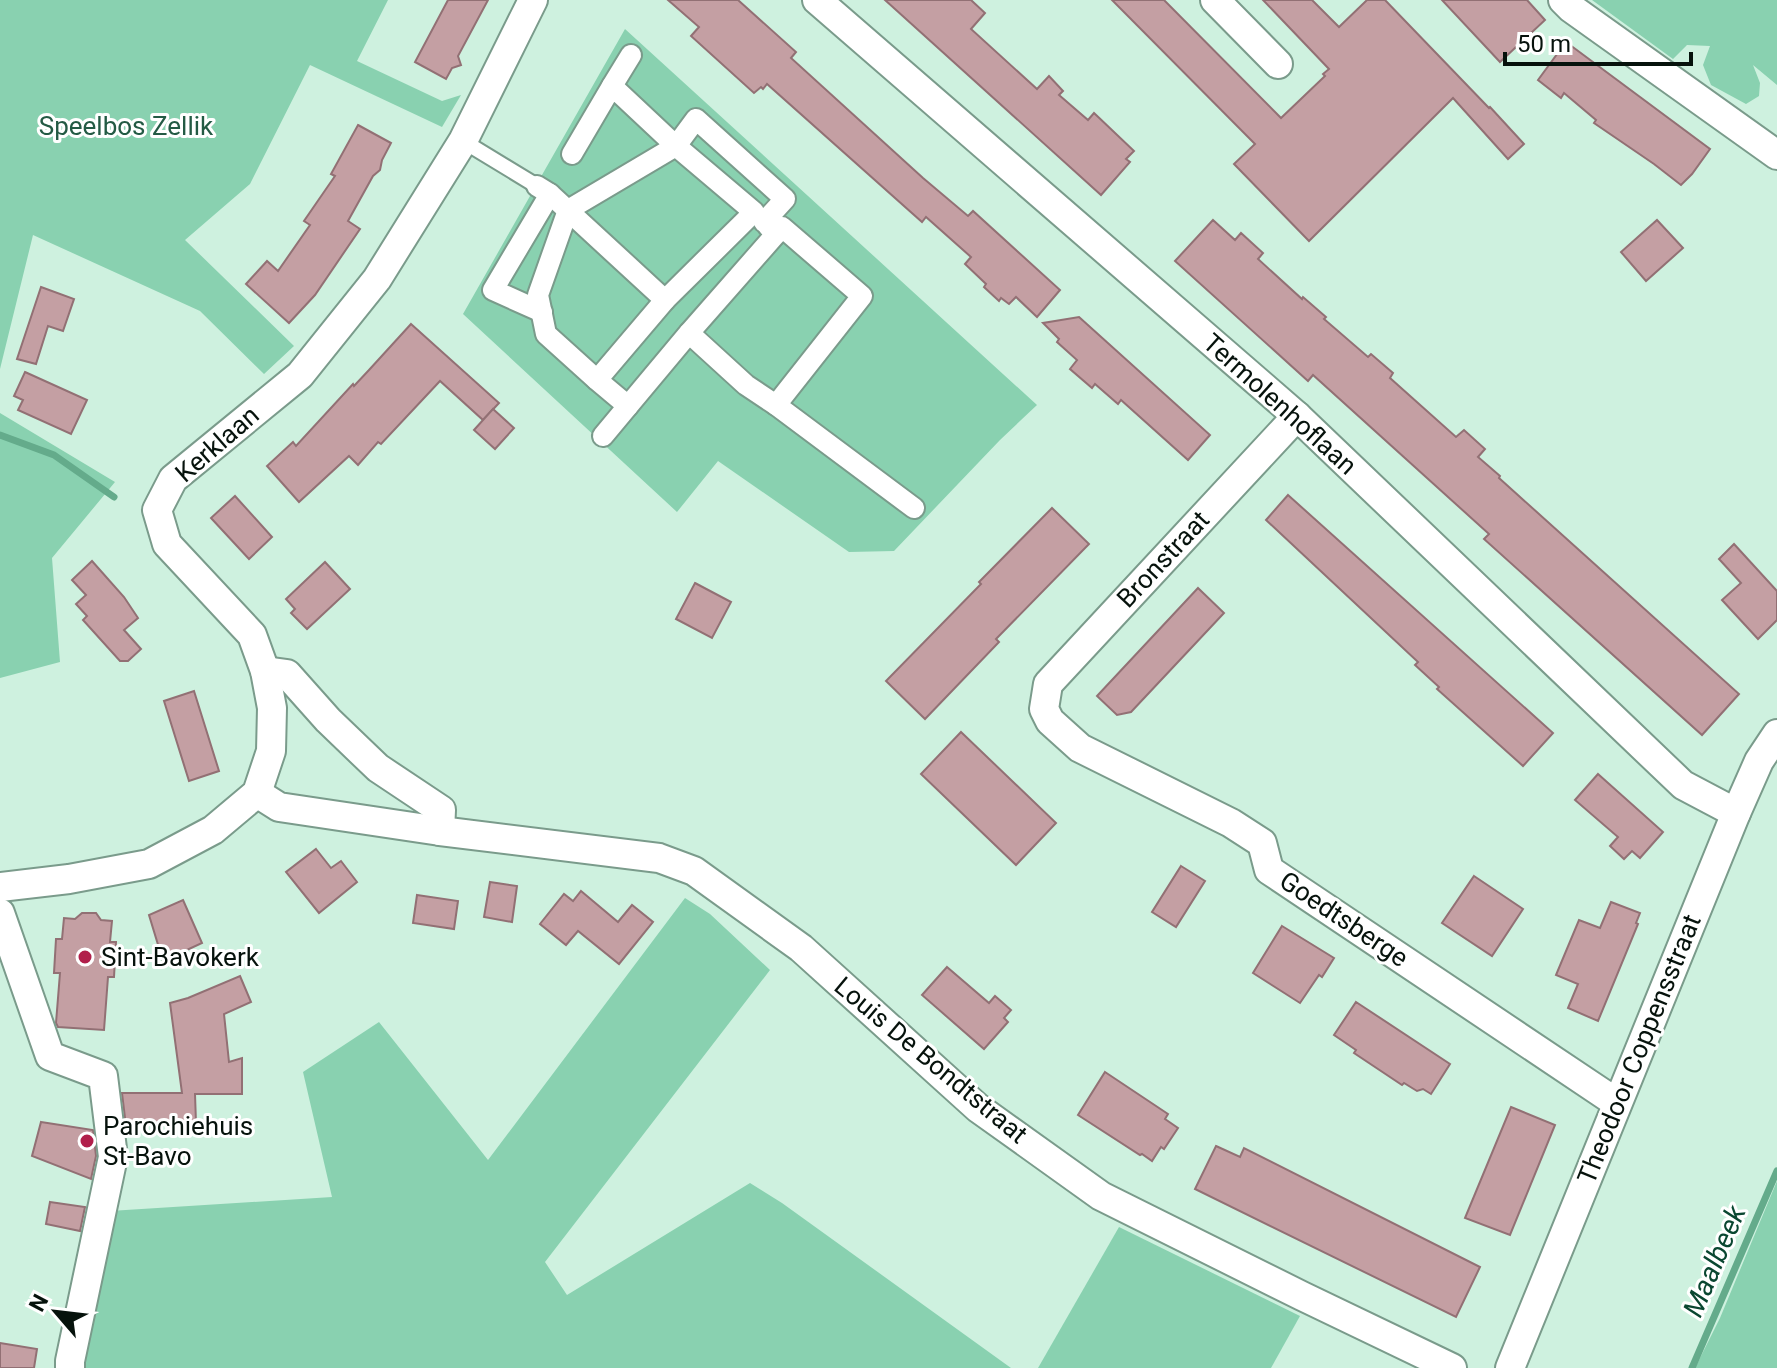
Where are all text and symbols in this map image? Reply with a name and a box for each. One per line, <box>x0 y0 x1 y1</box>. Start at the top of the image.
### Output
scale bar <box>1505 16 1691 66</box>
text: 50 m <box>1517 30 1571 58</box>
park label: Speelbos Zellik <box>39 111 214 141</box>
street label: Termolenhoflaan <box>1197 327 1363 481</box>
street label: Kerklaan <box>169 400 265 488</box>
street label: Bronstraat <box>1111 505 1215 613</box>
street label: Goedtsberge <box>1274 865 1414 973</box>
street label: Theodoor Coppensstraat <box>1571 910 1707 1188</box>
place label: Sint-Bavokerk <box>101 942 260 972</box>
marker: Sint-Bavokerk <box>76 948 94 966</box>
street label: Louis De Bondtstraat <box>829 971 1033 1149</box>
place label: Parochiehuis St-Bavo <box>103 1111 253 1171</box>
marker: Parochiehuis St-Bavo <box>78 1132 96 1150</box>
water label: Maalbeek <box>1676 1199 1753 1322</box>
north arrow <box>16 1272 96 1352</box>
text: N <box>24 1290 53 1316</box>

